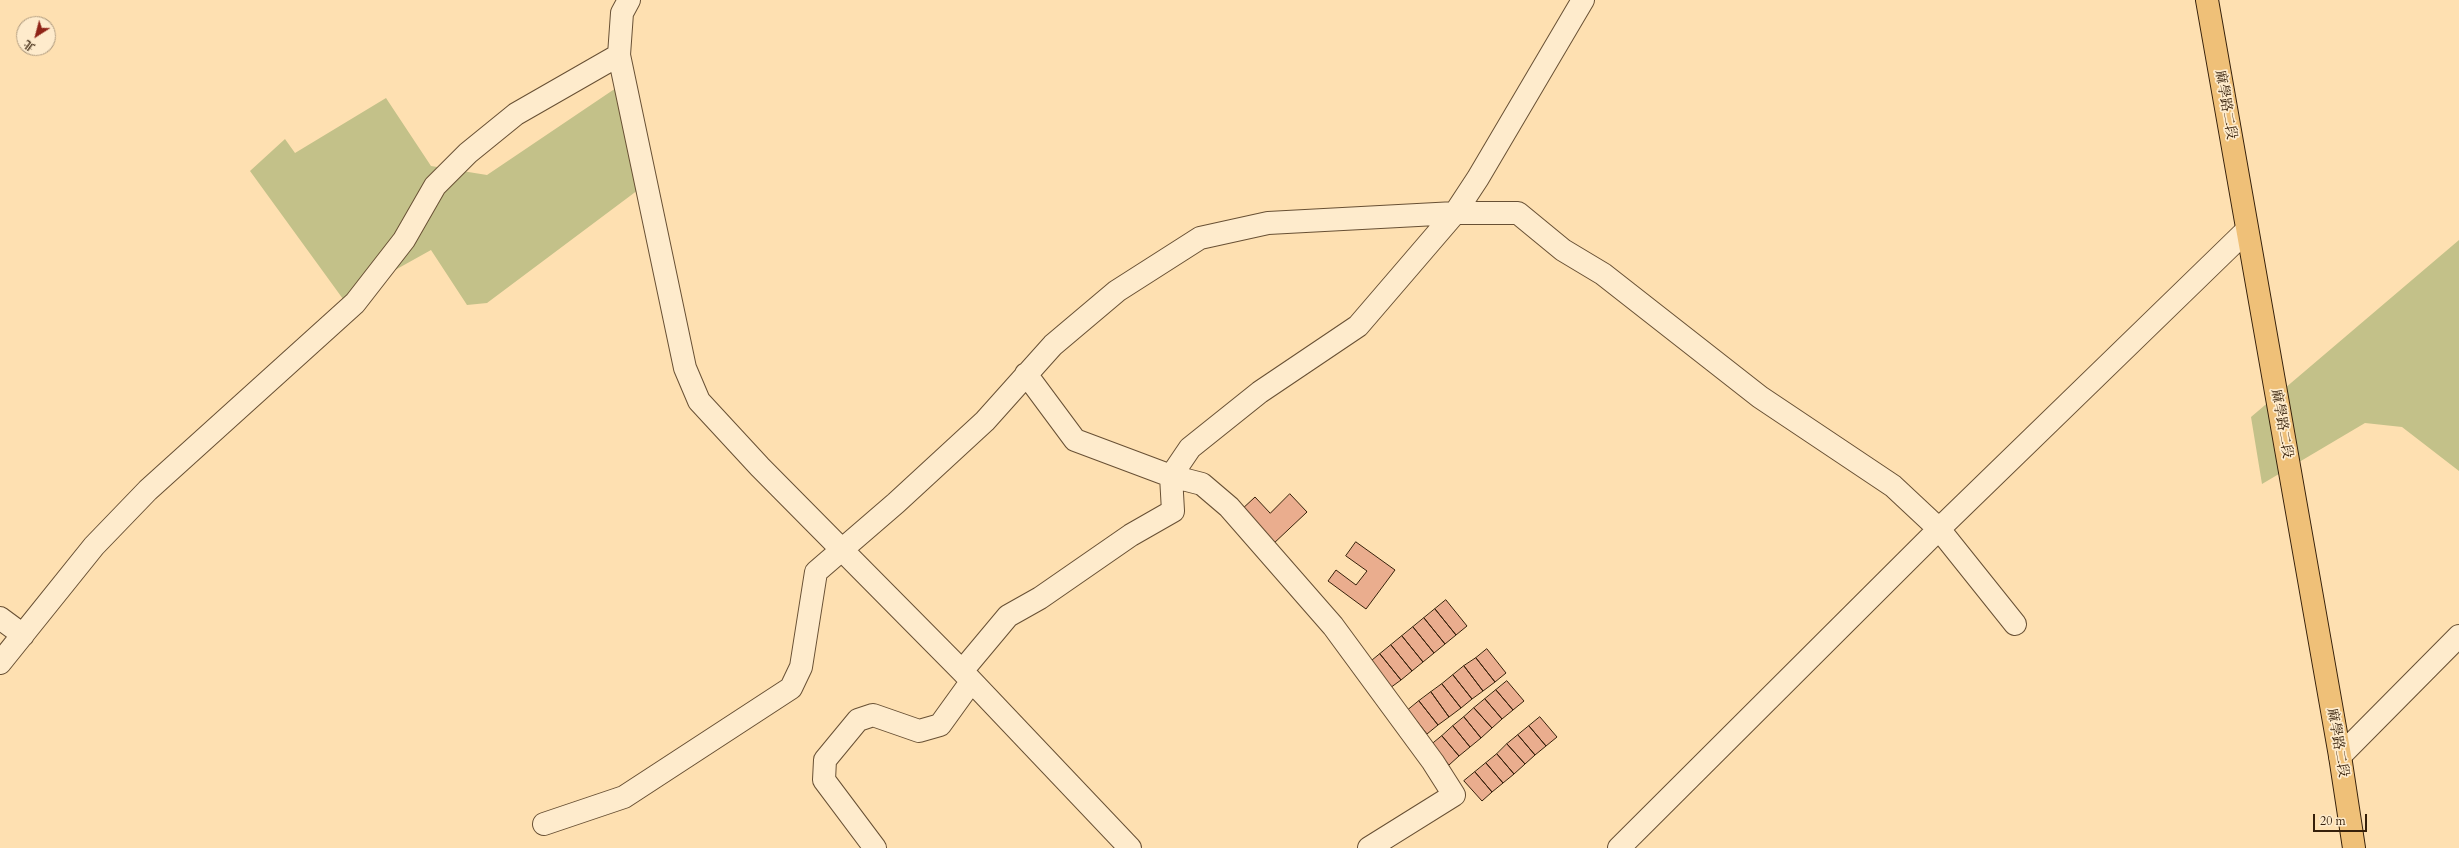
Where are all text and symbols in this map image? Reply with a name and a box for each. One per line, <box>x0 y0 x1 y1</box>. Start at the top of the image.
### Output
north arrow <box>16 16 56 56</box>
text: 北 <box>20 36 38 55</box>
street label: 麻學路二段 <box>2211 69 2239 141</box>
street label: 麻學路二段 <box>2267 388 2295 460</box>
street label: 麻學路二段 <box>2323 707 2351 779</box>
scale bar <box>2315 806 2369 832</box>
text: 20 m <box>2320 813 2346 829</box>

